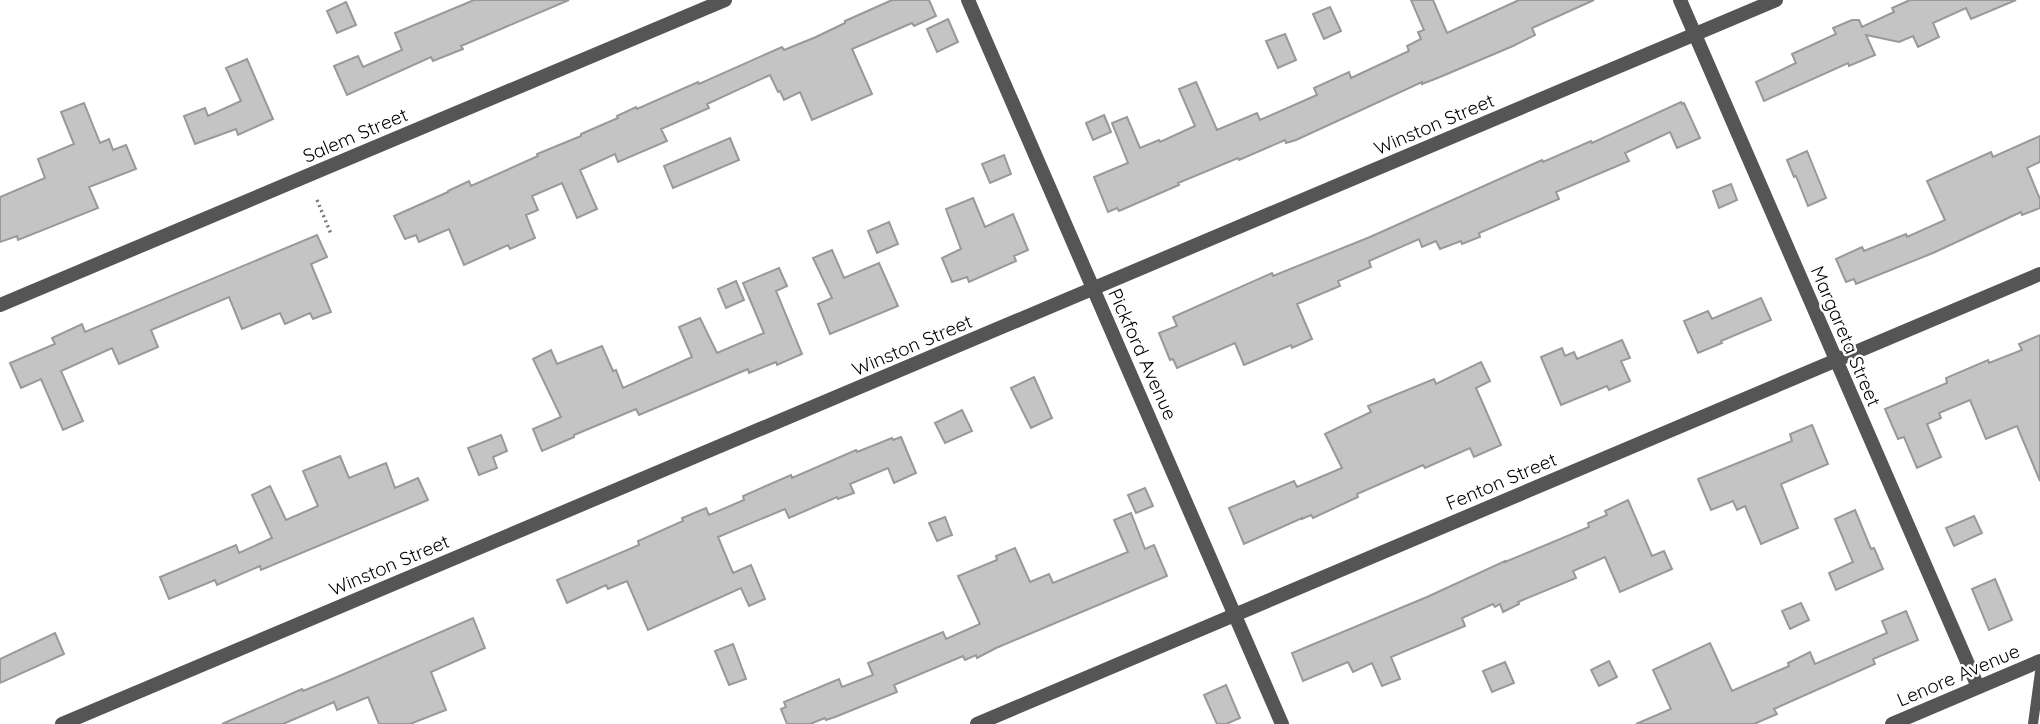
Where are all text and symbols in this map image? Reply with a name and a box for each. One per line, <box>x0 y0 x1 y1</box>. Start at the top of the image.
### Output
street label: Winston Street <box>1370 88 1498 160</box>
street label: Salem Street <box>299 102 411 168</box>
street label: Margareta Street <box>1806 262 1886 410</box>
street label: Pickford Avenue <box>1103 284 1183 424</box>
street label: Winston Street <box>848 309 976 381</box>
street label: Fenton Street <box>1442 447 1560 515</box>
street label: Winston Street <box>325 529 453 601</box>
street label: Lenore Avenue <box>1893 638 2023 712</box>

